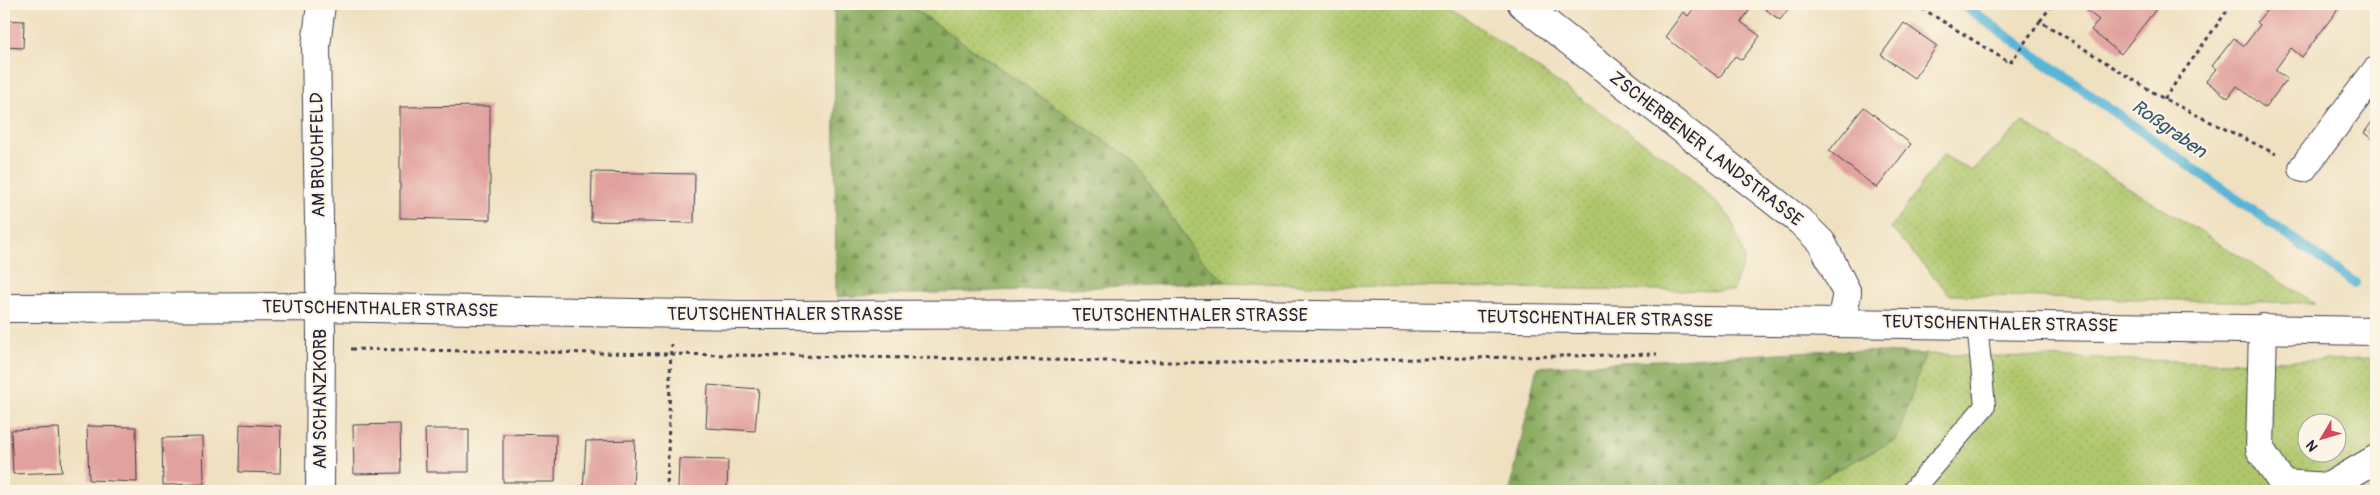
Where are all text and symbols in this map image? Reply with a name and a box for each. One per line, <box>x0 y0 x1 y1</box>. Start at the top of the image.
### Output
street label: ZSCHERBENER LANDSTRASSE <box>1605 66 1807 232</box>
street label: AM BRUCHFELD <box>305 92 331 218</box>
water label: Roßgraben <box>2127 95 2212 164</box>
street label: TEUTSCHENTHALER STRASSE <box>262 295 498 323</box>
street label: TEUTSCHENTHALER STRASSE <box>667 303 903 326</box>
street label: TEUTSCHENTHALER STRASSE <box>1072 304 1308 327</box>
street label: TEUTSCHENTHALER STRASSE <box>1477 305 1713 333</box>
street label: TEUTSCHENTHALER STRASSE <box>1882 310 2118 338</box>
street label: AM SCHANZKORB <box>309 329 332 469</box>
north arrow <box>2298 412 2348 462</box>
text: N <box>2303 437 2322 455</box>

